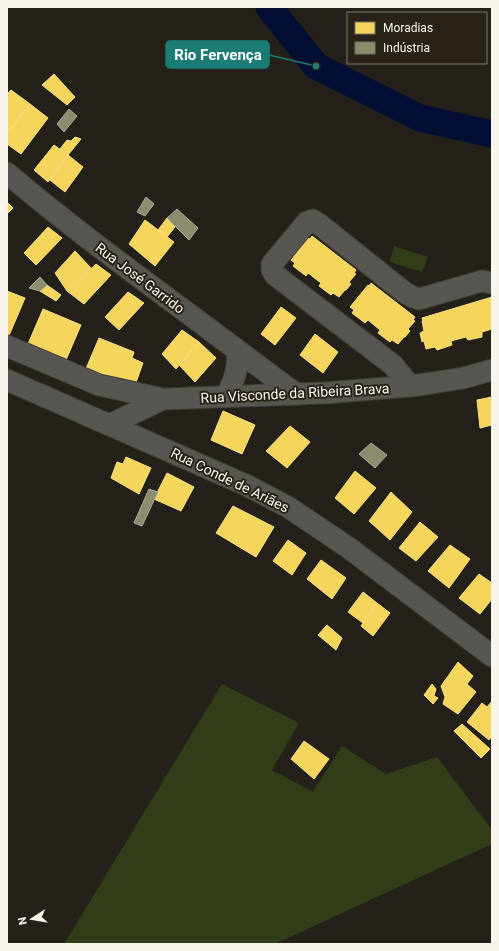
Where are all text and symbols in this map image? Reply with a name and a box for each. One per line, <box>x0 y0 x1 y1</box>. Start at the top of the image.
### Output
legend <box>347 12 487 64</box>
text: Moradias <box>383 21 433 35</box>
callout: Rio Fervença <box>166 41 269 68</box>
text: Indústria <box>383 41 430 55</box>
text: Rio Fervença <box>174 46 262 64</box>
street label: Rua José Garrido <box>92 239 188 317</box>
street label: Rua Visconde da Ribeira Brava <box>200 380 390 406</box>
street label: Rua Conde de Ariães <box>168 444 292 516</box>
north arrow <box>12 899 52 939</box>
text: N <box>15 916 30 926</box>

